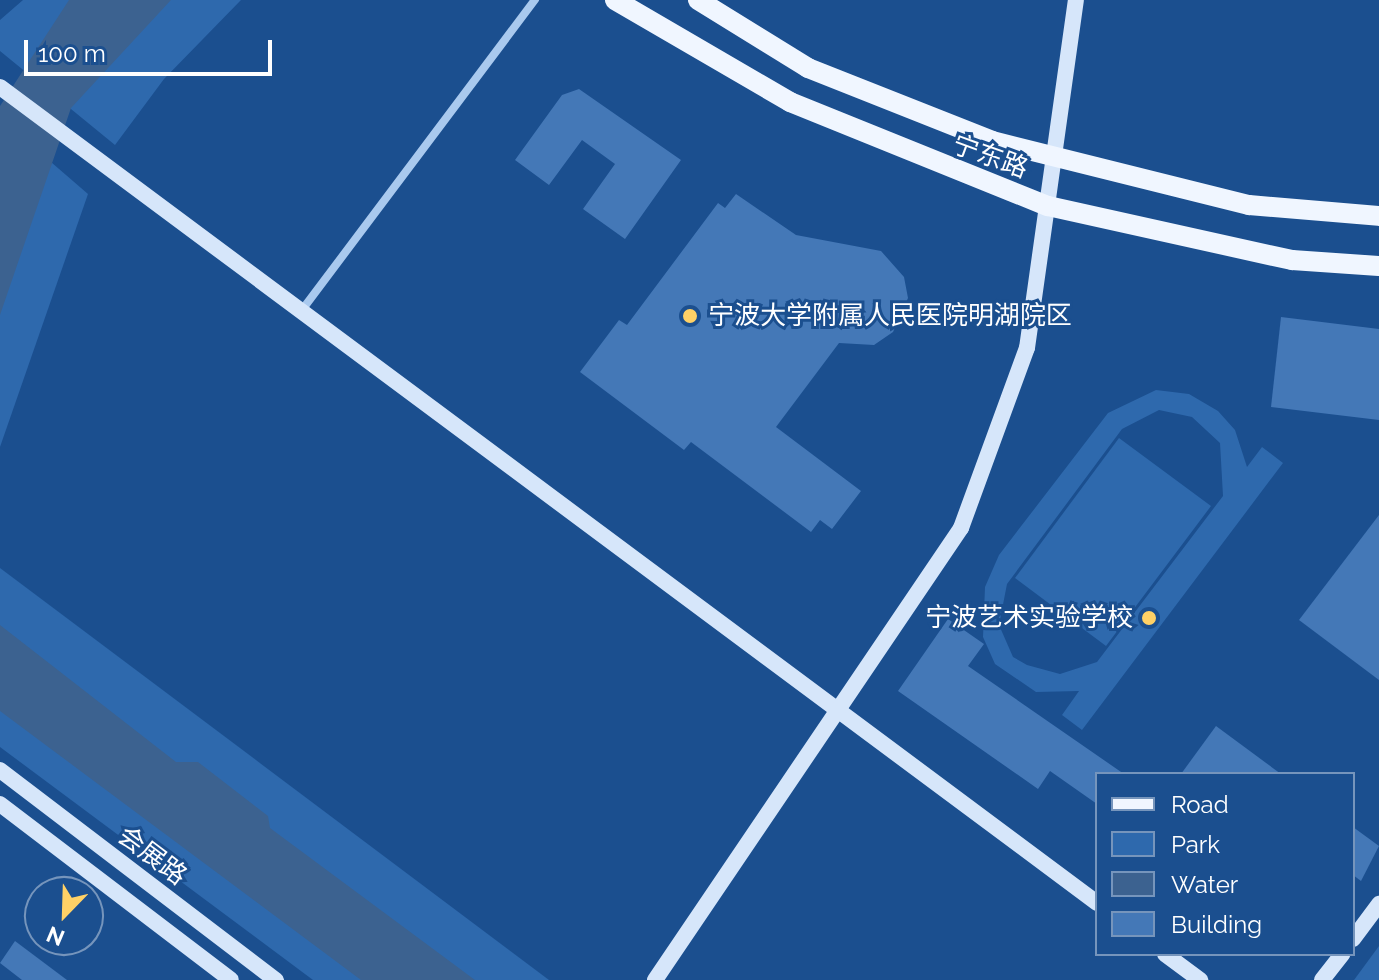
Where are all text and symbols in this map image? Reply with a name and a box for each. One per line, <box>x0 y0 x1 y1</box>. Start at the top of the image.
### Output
scale bar <box>28 24 276 74</box>
text: 100 m <box>38 39 106 68</box>
street label: 宁东路 <box>948 129 1032 185</box>
place label: 宁波大学附属人民医院明湖院区 <box>708 300 1072 332</box>
marker: 宁波大学附属人民医院明湖院区 <box>679 305 701 327</box>
place label: 宁波艺术实验学校 <box>925 602 1133 634</box>
marker: 宁波艺术实验学校 <box>1140 609 1158 627</box>
legend <box>1095 772 1355 956</box>
text: Road <box>1171 790 1229 819</box>
street label: 会展路 <box>111 820 193 892</box>
text: Park <box>1171 830 1220 859</box>
text: Water <box>1171 870 1238 899</box>
north arrow <box>24 876 104 956</box>
text: Building <box>1171 910 1262 939</box>
text: N <box>43 921 68 952</box>

